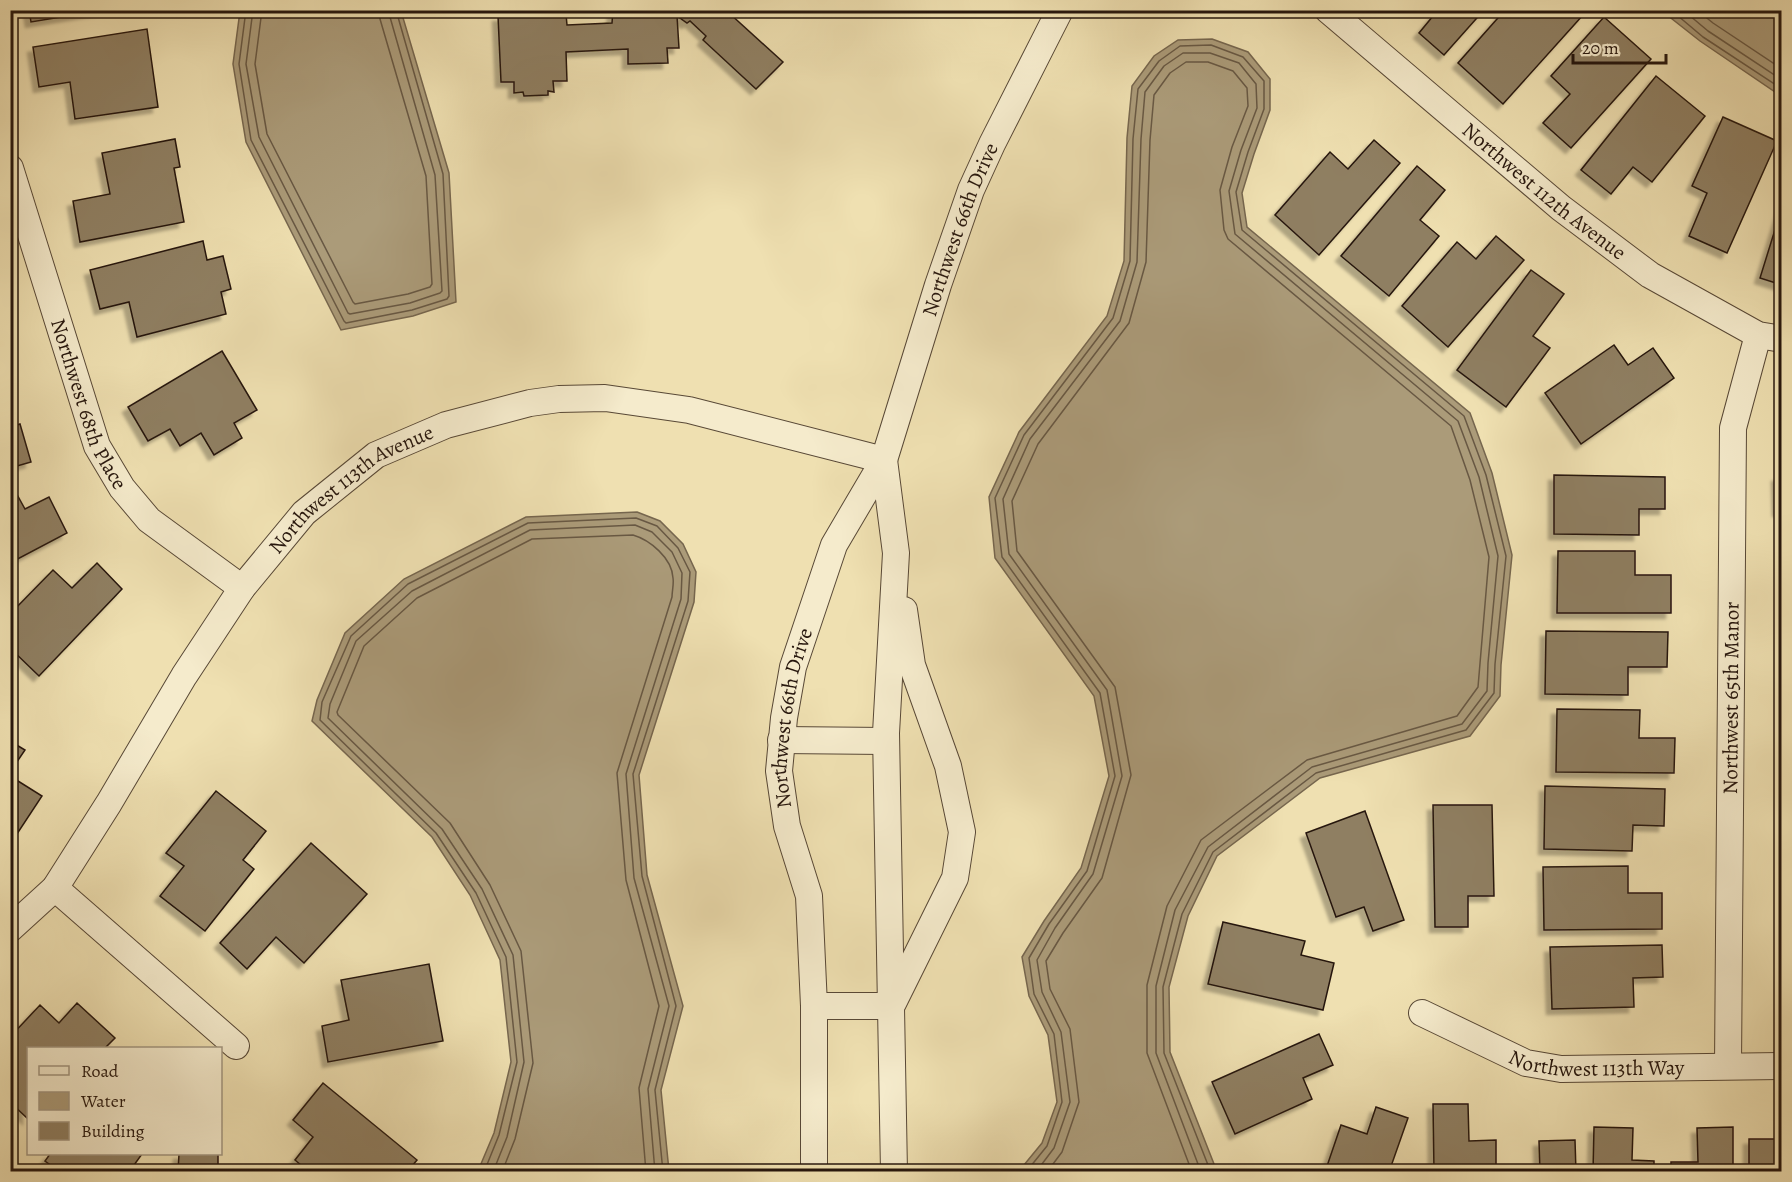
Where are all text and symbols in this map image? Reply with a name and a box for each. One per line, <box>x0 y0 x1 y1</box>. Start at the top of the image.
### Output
scale bar <box>1573 27 1666 65</box>
text: 20 m <box>1582 36 1619 60</box>
street label: Northwest 112th Avenue <box>1456 116 1632 266</box>
street label: Northwest 66th Drive <box>915 138 1005 320</box>
street label: Northwest 68th Place <box>44 315 134 495</box>
street label: Northwest 113th Avenue <box>262 418 438 560</box>
street label: Northwest 65th Manor <box>1716 601 1746 795</box>
street label: Northwest 66th Drive <box>765 624 819 810</box>
street label: Northwest 113th Way <box>1504 1043 1685 1083</box>
legend <box>27 1047 222 1155</box>
text: Road <box>81 1059 119 1083</box>
text: Water <box>80 1089 126 1113</box>
text: Building <box>81 1119 145 1143</box>

